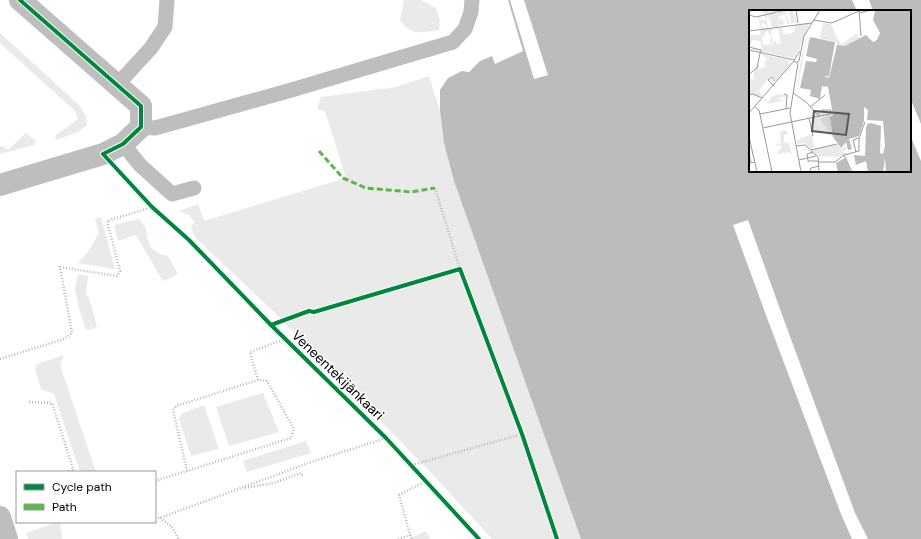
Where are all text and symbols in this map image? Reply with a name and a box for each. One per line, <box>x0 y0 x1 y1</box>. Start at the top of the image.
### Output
inset map <box>749 10 911 172</box>
street label: Veneentekijänkaari <box>288 326 388 424</box>
legend <box>16 471 156 523</box>
text: Cycle path <box>52 479 112 495</box>
text: Path <box>52 499 77 515</box>

